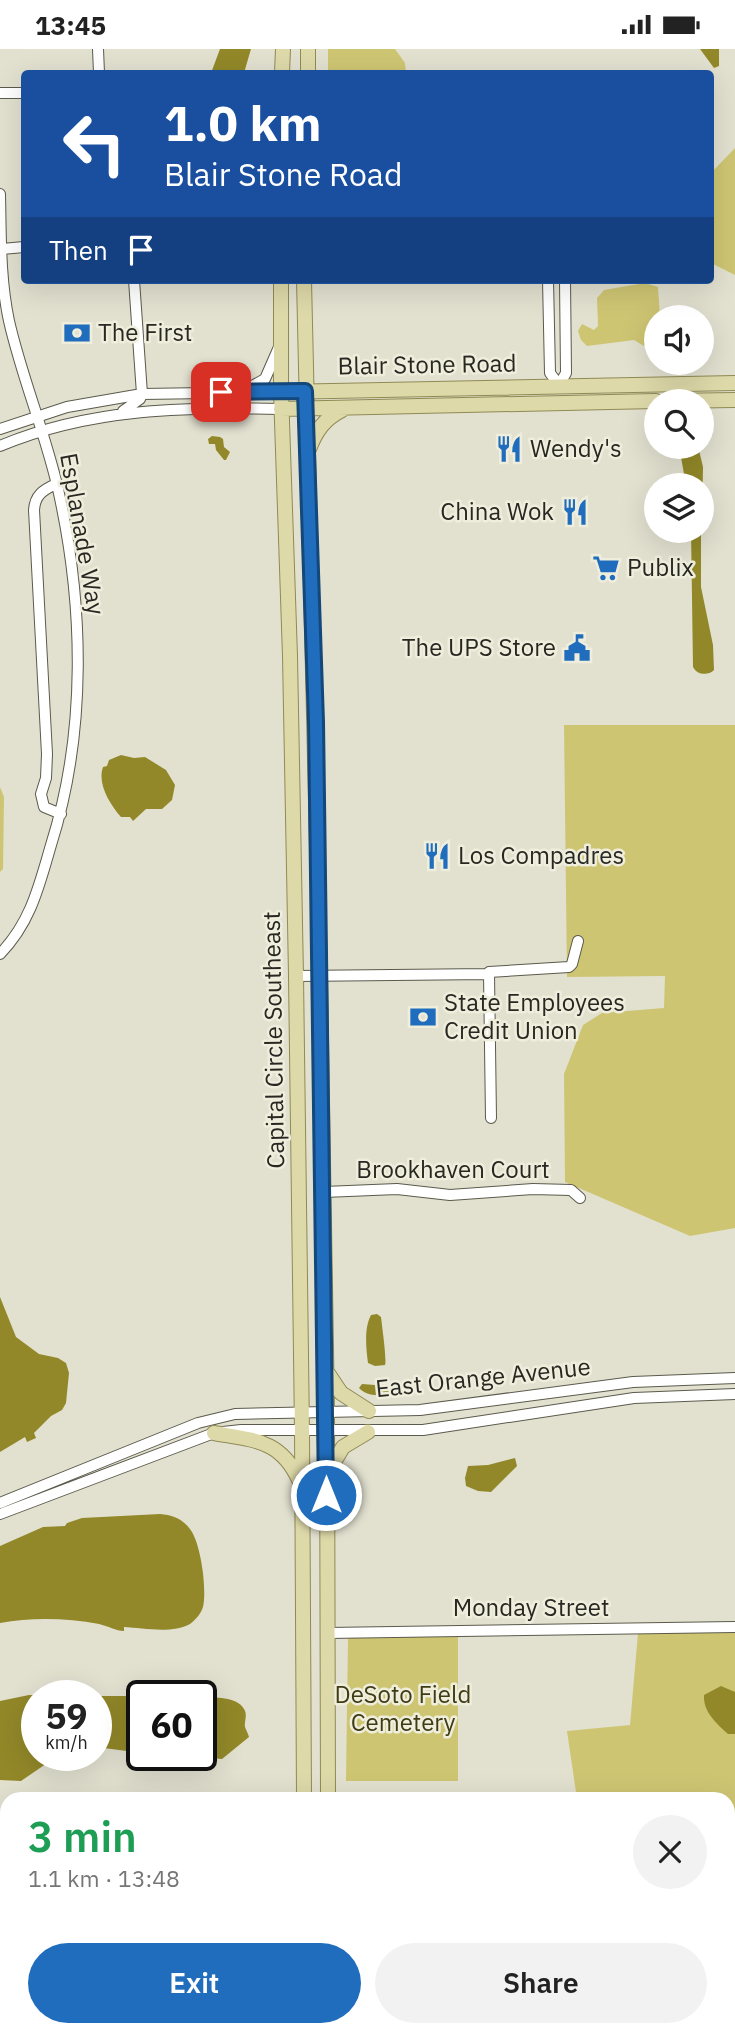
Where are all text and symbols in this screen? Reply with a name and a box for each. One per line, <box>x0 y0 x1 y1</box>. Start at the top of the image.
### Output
text: 13:45 <box>35 8 106 42</box>
text: 1.0 km <box>164 91 322 154</box>
icon: left <box>49 98 140 189</box>
text: Blair Stone Road <box>164 153 402 195</box>
icon: arrive <box>122 231 160 269</box>
text: Then <box>49 233 108 267</box>
map controls <box>644 305 714 543</box>
button: sound <box>644 305 714 375</box>
place label: The First <box>98 316 192 348</box>
bank icon: The First <box>62 318 92 348</box>
street label: Blair Stone Road <box>337 346 517 382</box>
pin <box>191 362 251 422</box>
icon: arrive <box>202 373 240 411</box>
button: search <box>644 389 714 459</box>
place label: Wendy's <box>530 432 622 464</box>
restaurant icon: Wendy's <box>494 434 524 464</box>
street label: Esplanade Way <box>53 450 113 617</box>
button: layers <box>644 473 714 543</box>
place label: China Wok <box>440 495 554 527</box>
restaurant icon: China Wok <box>560 497 590 527</box>
place label: Publix <box>627 551 694 583</box>
supermarket icon: Publix <box>591 553 621 583</box>
place label: The UPS Store <box>402 631 556 663</box>
public building icon: The UPS Store <box>562 633 592 663</box>
place label: Los Compadres <box>458 839 624 871</box>
restaurant icon: Los Compadres <box>422 841 452 871</box>
street label: Capital Circle Southeast <box>255 911 291 1169</box>
place label: State Employees Credit Union <box>444 986 625 1046</box>
bank icon: State Employees Credit Union <box>408 1002 438 1032</box>
street label: Brookhaven Court <box>356 1153 550 1185</box>
street label: East Orange Avenue <box>374 1350 592 1404</box>
position arrow <box>289 1458 363 1532</box>
street label: Monday Street <box>453 1591 609 1623</box>
park label: DeSoto Field Cemetery <box>335 1678 471 1738</box>
speed limit sign: 60 <box>126 1680 217 1771</box>
text: 59 <box>45 1693 88 1739</box>
text: km/h <box>45 1731 88 1754</box>
text: 3 min <box>28 1809 137 1864</box>
button: close <box>633 1815 707 1889</box>
text: 1.1 km · 13:48 <box>28 1863 180 1893</box>
button: Exit <box>28 1943 361 2023</box>
button: Share <box>375 1943 707 2023</box>

